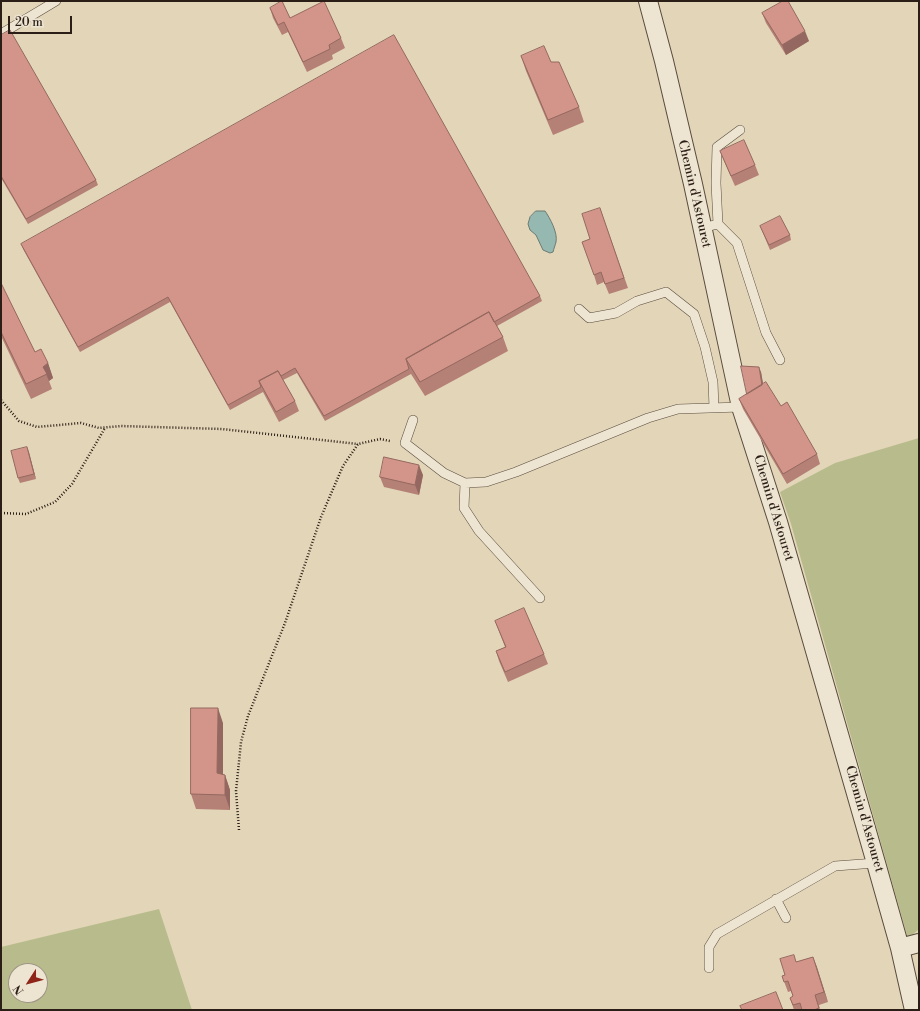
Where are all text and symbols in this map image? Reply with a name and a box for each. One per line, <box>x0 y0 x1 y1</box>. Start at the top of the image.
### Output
scale bar <box>10 8 74 34</box>
text: 20 m <box>15 15 43 30</box>
street label: Chemin d'Astouret <box>674 139 714 249</box>
street label: Chemin d'Astouret <box>749 453 797 563</box>
street label: Chemin d'Astouret <box>841 764 887 874</box>
north arrow <box>8 963 48 1003</box>
text: N <box>11 982 27 997</box>

